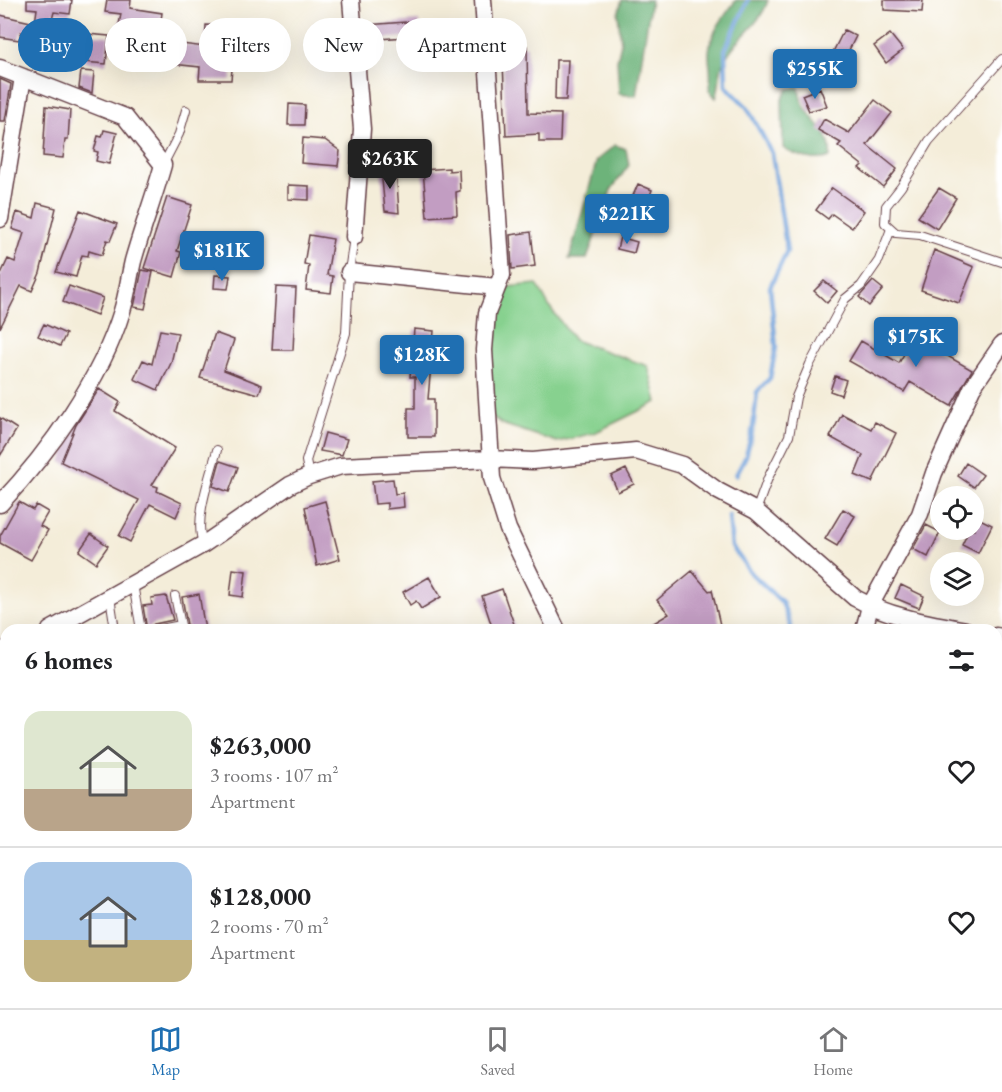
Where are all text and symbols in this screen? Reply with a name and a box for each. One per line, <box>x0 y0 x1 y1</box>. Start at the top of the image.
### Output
chip: Buy <box>18 18 93 72</box>
chip: Rent <box>105 18 187 72</box>
chip: Filters <box>199 18 291 72</box>
chip: New <box>303 18 384 72</box>
chip: Apartment <box>396 18 527 72</box>
pin: $255K <box>773 49 857 100</box>
text: $255K <box>787 55 843 81</box>
pin: $263K <box>348 139 432 190</box>
text: $263K <box>362 145 418 171</box>
pin: $221K <box>585 194 669 245</box>
text: $221K <box>599 200 655 226</box>
pin: $181K <box>180 231 264 282</box>
text: $181K <box>194 237 250 263</box>
pin: $175K <box>874 317 958 368</box>
text: $175K <box>888 323 944 349</box>
pin: $128K <box>380 335 464 386</box>
text: $128K <box>394 341 450 367</box>
map controls <box>930 486 984 606</box>
button: locate <box>930 486 984 540</box>
button: layers <box>930 552 984 606</box>
text: 6 homes <box>24 643 113 677</box>
icon: filters <box>945 644 978 677</box>
text: $263,000 <box>210 728 311 762</box>
icon: home <box>72 735 144 807</box>
icon: heart <box>945 755 978 788</box>
text: 3 rooms · 107 m² <box>210 762 338 788</box>
text: Apartment <box>210 788 295 814</box>
text: $128,000 <box>210 879 311 913</box>
icon: home <box>72 886 144 958</box>
icon: heart <box>945 906 978 939</box>
text: 2 rooms · 70 m² <box>210 913 329 939</box>
text: Apartment <box>210 939 295 965</box>
tab: Map <box>149 1023 182 1080</box>
tab: Saved <box>481 1023 515 1080</box>
tab: Home <box>813 1023 853 1080</box>

